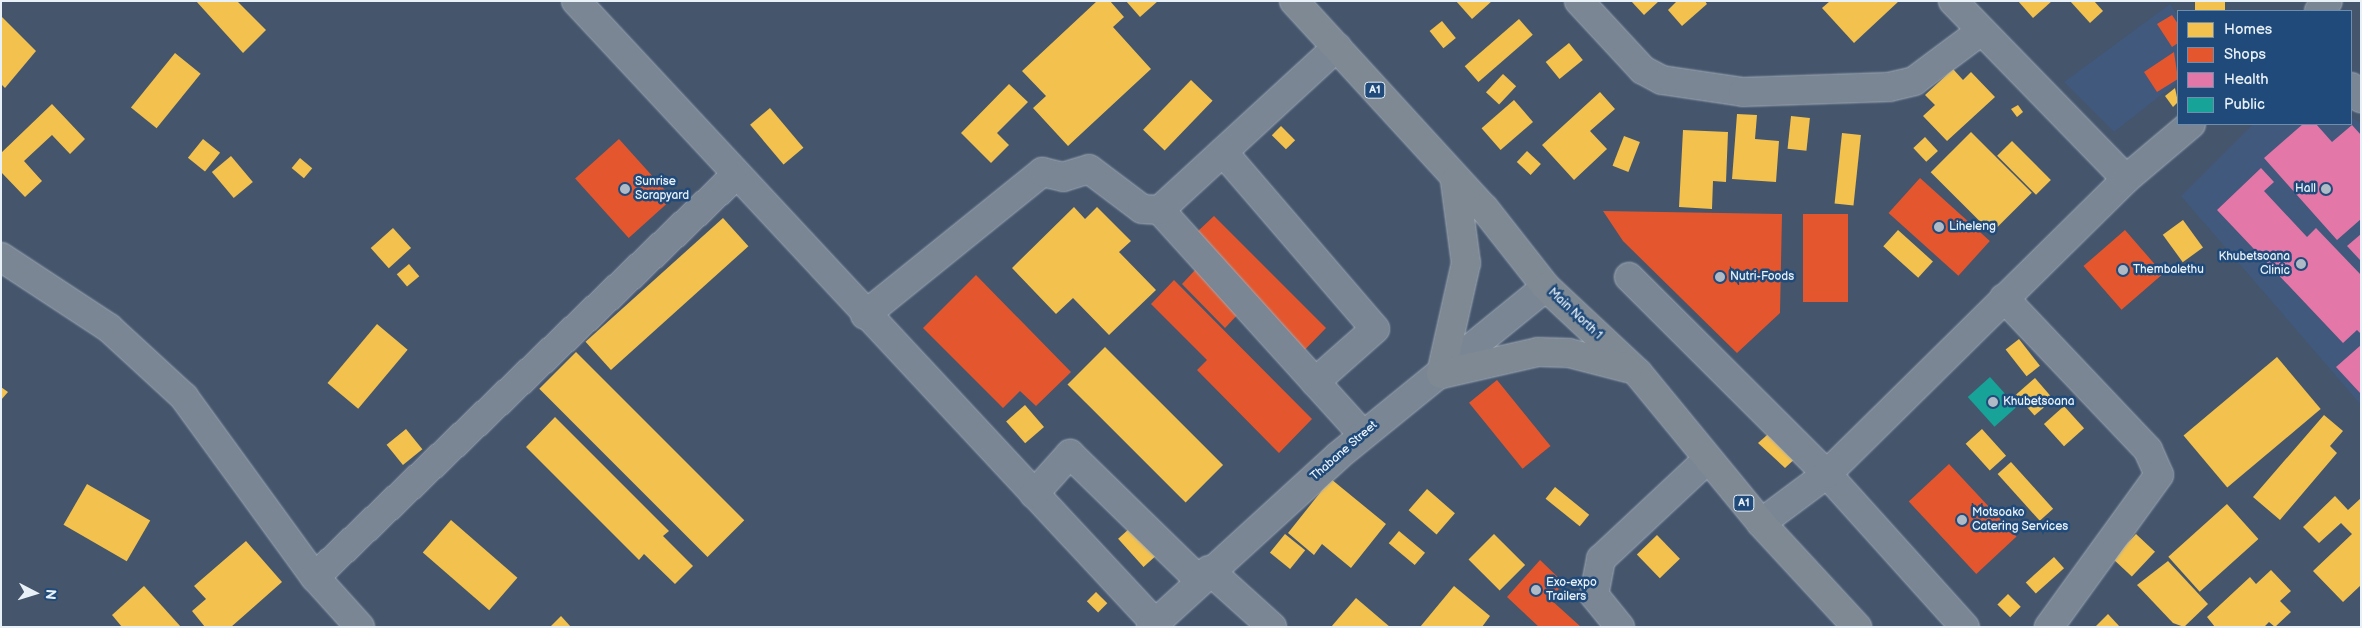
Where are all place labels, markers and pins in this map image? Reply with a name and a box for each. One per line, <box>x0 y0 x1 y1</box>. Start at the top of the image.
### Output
place label: Sunrise Scrapyard <box>635 175 689 203</box>
place label: Hall <box>2295 182 2316 196</box>
marker: Sunrise Scrapyard <box>619 183 631 195</box>
marker: Hall <box>2320 183 2332 195</box>
place label: Liheleng <box>1949 220 1996 234</box>
marker: Liheleng <box>1933 221 1945 233</box>
place label: Khubetsoana Clinic <box>2218 250 2290 278</box>
marker: Khubetsoana Clinic <box>2294 257 2308 271</box>
place label: Thembalethu <box>2133 263 2204 277</box>
marker: Thembalethu <box>2117 264 2129 276</box>
place label: Nutri-Foods <box>1730 270 1794 284</box>
marker: Nutri-Foods <box>1714 271 1726 283</box>
place label: Khubetsoana <box>2003 395 2075 409</box>
marker: Khubetsoana <box>1987 396 1999 408</box>
place label: Motsoako Catering Services <box>1972 506 2069 534</box>
marker: Motsoako Catering Services <box>1956 514 1968 526</box>
place label: Exo-expo Trailers <box>1546 576 1597 604</box>
marker: Exo-expo Trailers <box>1530 584 1542 596</box>

